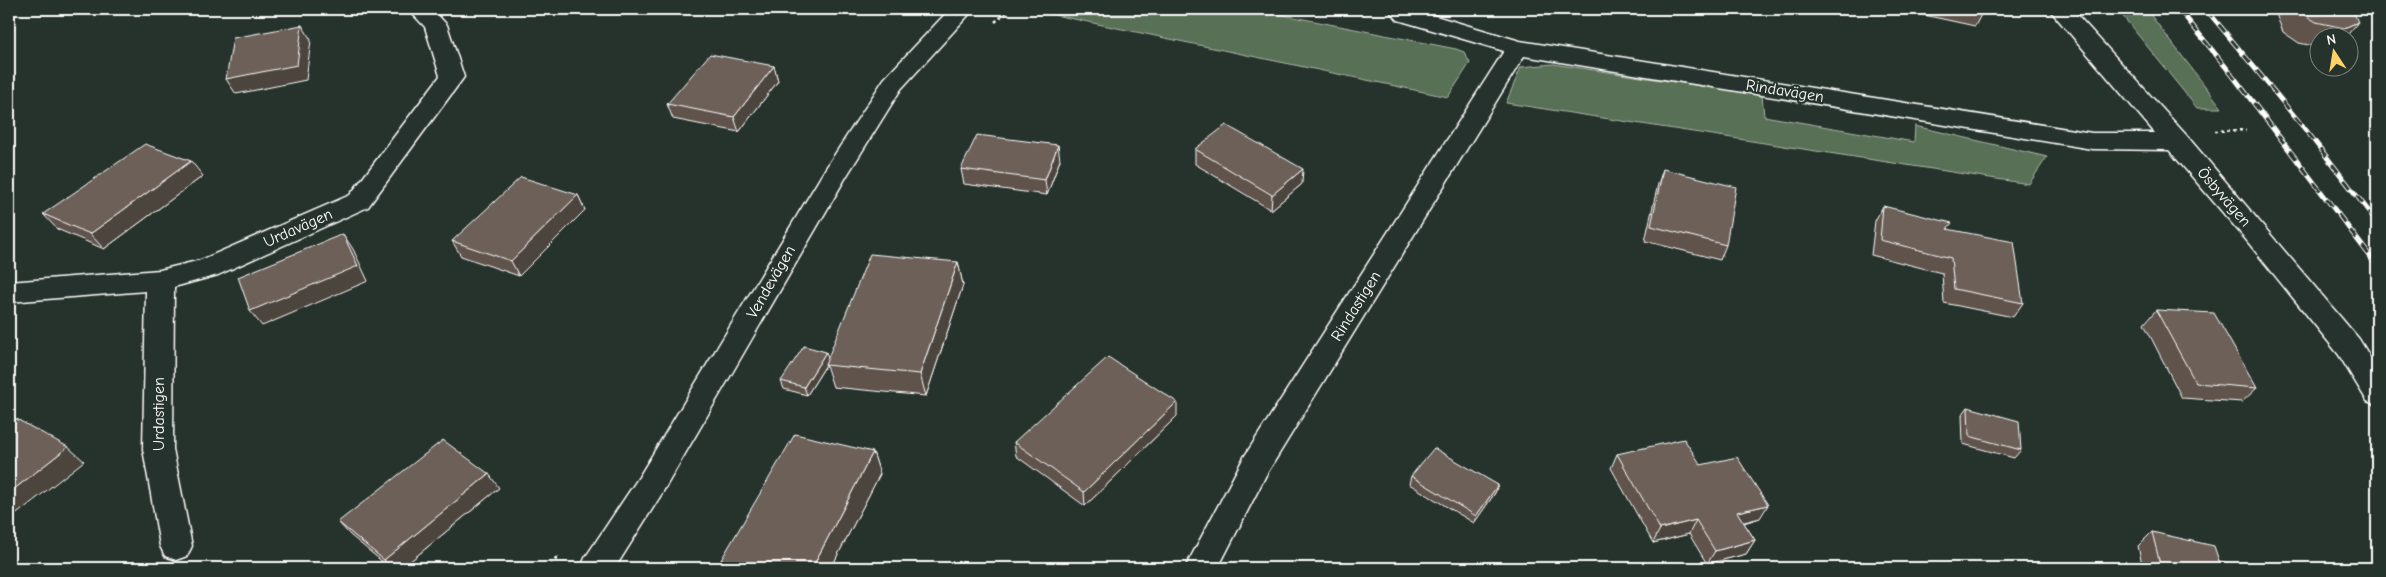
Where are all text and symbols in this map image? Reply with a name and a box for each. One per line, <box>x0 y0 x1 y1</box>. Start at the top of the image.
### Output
north arrow <box>2308 28 2358 78</box>
text: N <box>2325 31 2338 49</box>
street label: Rindavägen <box>1745 76 1825 106</box>
street label: Ösbyvägen <box>2193 164 2255 230</box>
street label: Urdavägen <box>261 205 335 251</box>
street label: Vendevägen <box>743 242 799 322</box>
street label: Rindastigen <box>1327 268 1385 344</box>
street label: Urdastigen <box>150 377 168 451</box>

